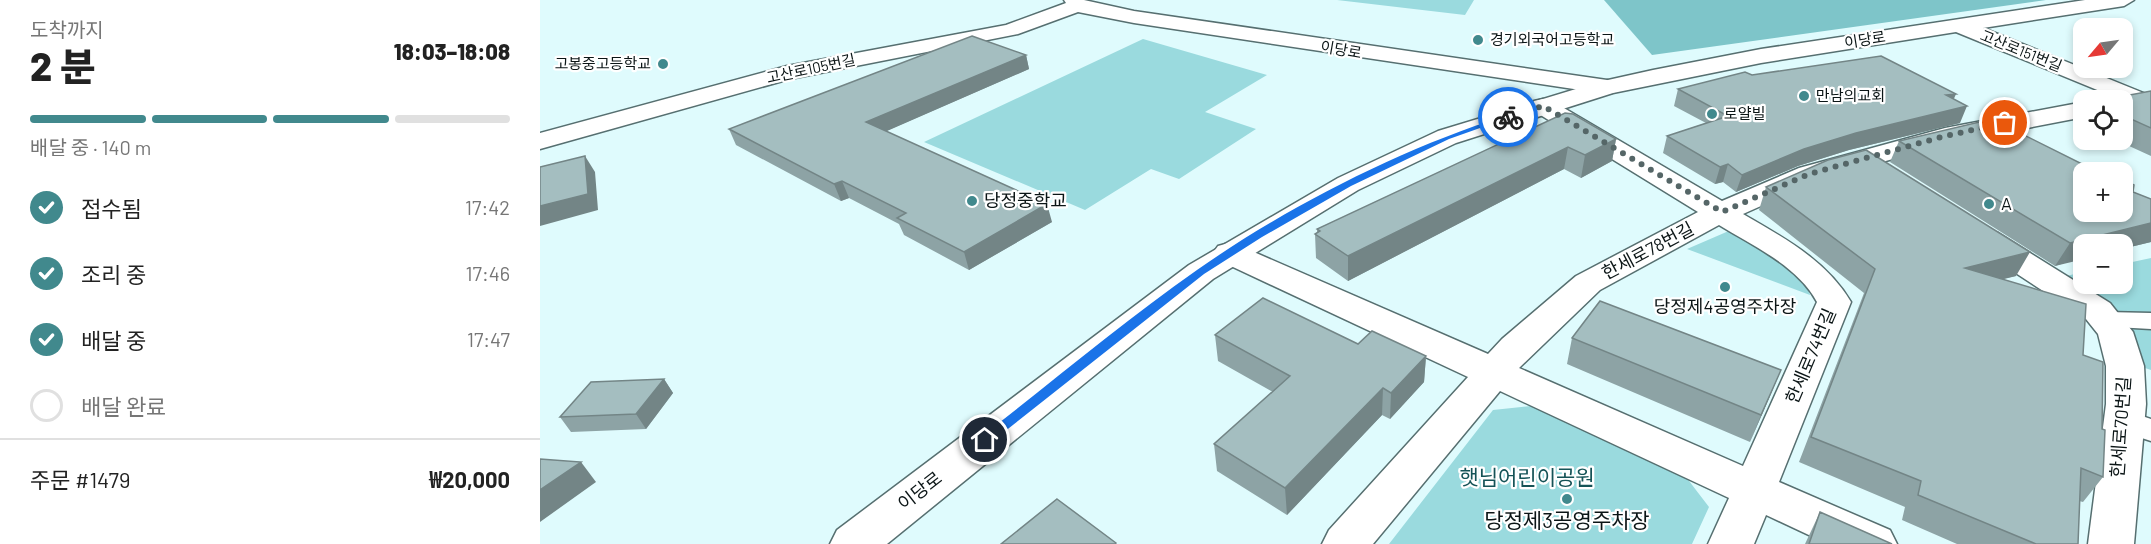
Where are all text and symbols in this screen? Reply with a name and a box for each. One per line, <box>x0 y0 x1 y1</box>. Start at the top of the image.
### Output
text: 도착까지 <box>30 17 104 41</box>
north arrow <box>2073 18 2133 78</box>
map controls <box>2073 18 2133 294</box>
street label: 고산로151번길 <box>1978 25 2065 75</box>
street label: 이당로 <box>1843 27 1887 51</box>
place label: 경기외국어고등학교 <box>1490 30 1614 48</box>
marker: 경기외국어고등학교 <box>1471 33 1485 47</box>
street label: 이당로 <box>1319 37 1363 61</box>
text: 18:03–18:08 <box>394 38 510 64</box>
text: 2 분 <box>30 42 96 89</box>
street label: 고산로105번길 <box>765 50 857 86</box>
place label: 고봉중고등학교 <box>554 54 651 72</box>
marker: 고봉중고등학교 <box>656 57 670 71</box>
place label: 만남의교회 <box>1816 86 1885 104</box>
courier <box>1478 87 1538 147</box>
marker: 만남의교회 <box>1797 89 1811 103</box>
button: locate <box>2073 90 2133 150</box>
pin <box>1979 97 2030 148</box>
icon: bike <box>1492 101 1525 134</box>
place label: 로얄빌 <box>1724 104 1765 122</box>
icon: bag <box>1988 106 2021 139</box>
marker: 로얄빌 <box>1705 107 1719 121</box>
text: 배달 중 · 140 m <box>30 135 151 159</box>
button: + <box>2073 162 2133 222</box>
place label: 당정중학교 <box>984 189 1067 211</box>
icon: check <box>30 191 63 224</box>
place label: A <box>2001 192 2012 214</box>
marker: 당정중학교 <box>965 194 979 208</box>
text: 접수됨 <box>81 195 142 221</box>
text: 17:42 <box>465 195 510 219</box>
marker: A <box>1982 197 1996 211</box>
street label: 한세로78번길 <box>1598 217 1697 283</box>
button: − <box>2073 234 2133 294</box>
icon: check <box>30 257 63 290</box>
text: 조리 중 <box>81 261 146 287</box>
text: 17:46 <box>465 261 510 285</box>
marker: 당정제4공영주차장 <box>1718 280 1732 294</box>
place label: 당정제4공영주차장 <box>1654 295 1796 317</box>
street label: 한세로74번길 <box>1780 305 1840 407</box>
icon: check <box>30 323 63 356</box>
text: 배달 중 <box>81 327 146 353</box>
text: 17:47 <box>467 327 510 351</box>
street label: 한세로70번길 <box>2105 376 2135 478</box>
text: 배달 완료 <box>81 393 166 419</box>
pin <box>959 414 1010 465</box>
icon: home <box>968 423 1001 456</box>
park label: 햇님어린이공원 <box>1459 464 1595 489</box>
text: 주문 #1479 <box>30 466 130 492</box>
text: ₩20,000 <box>429 466 510 492</box>
street label: 이당로 <box>893 466 946 514</box>
marker: 당정제3공영주차장 <box>1560 492 1574 506</box>
place label: 당정제3공영주차장 <box>1484 507 1650 532</box>

